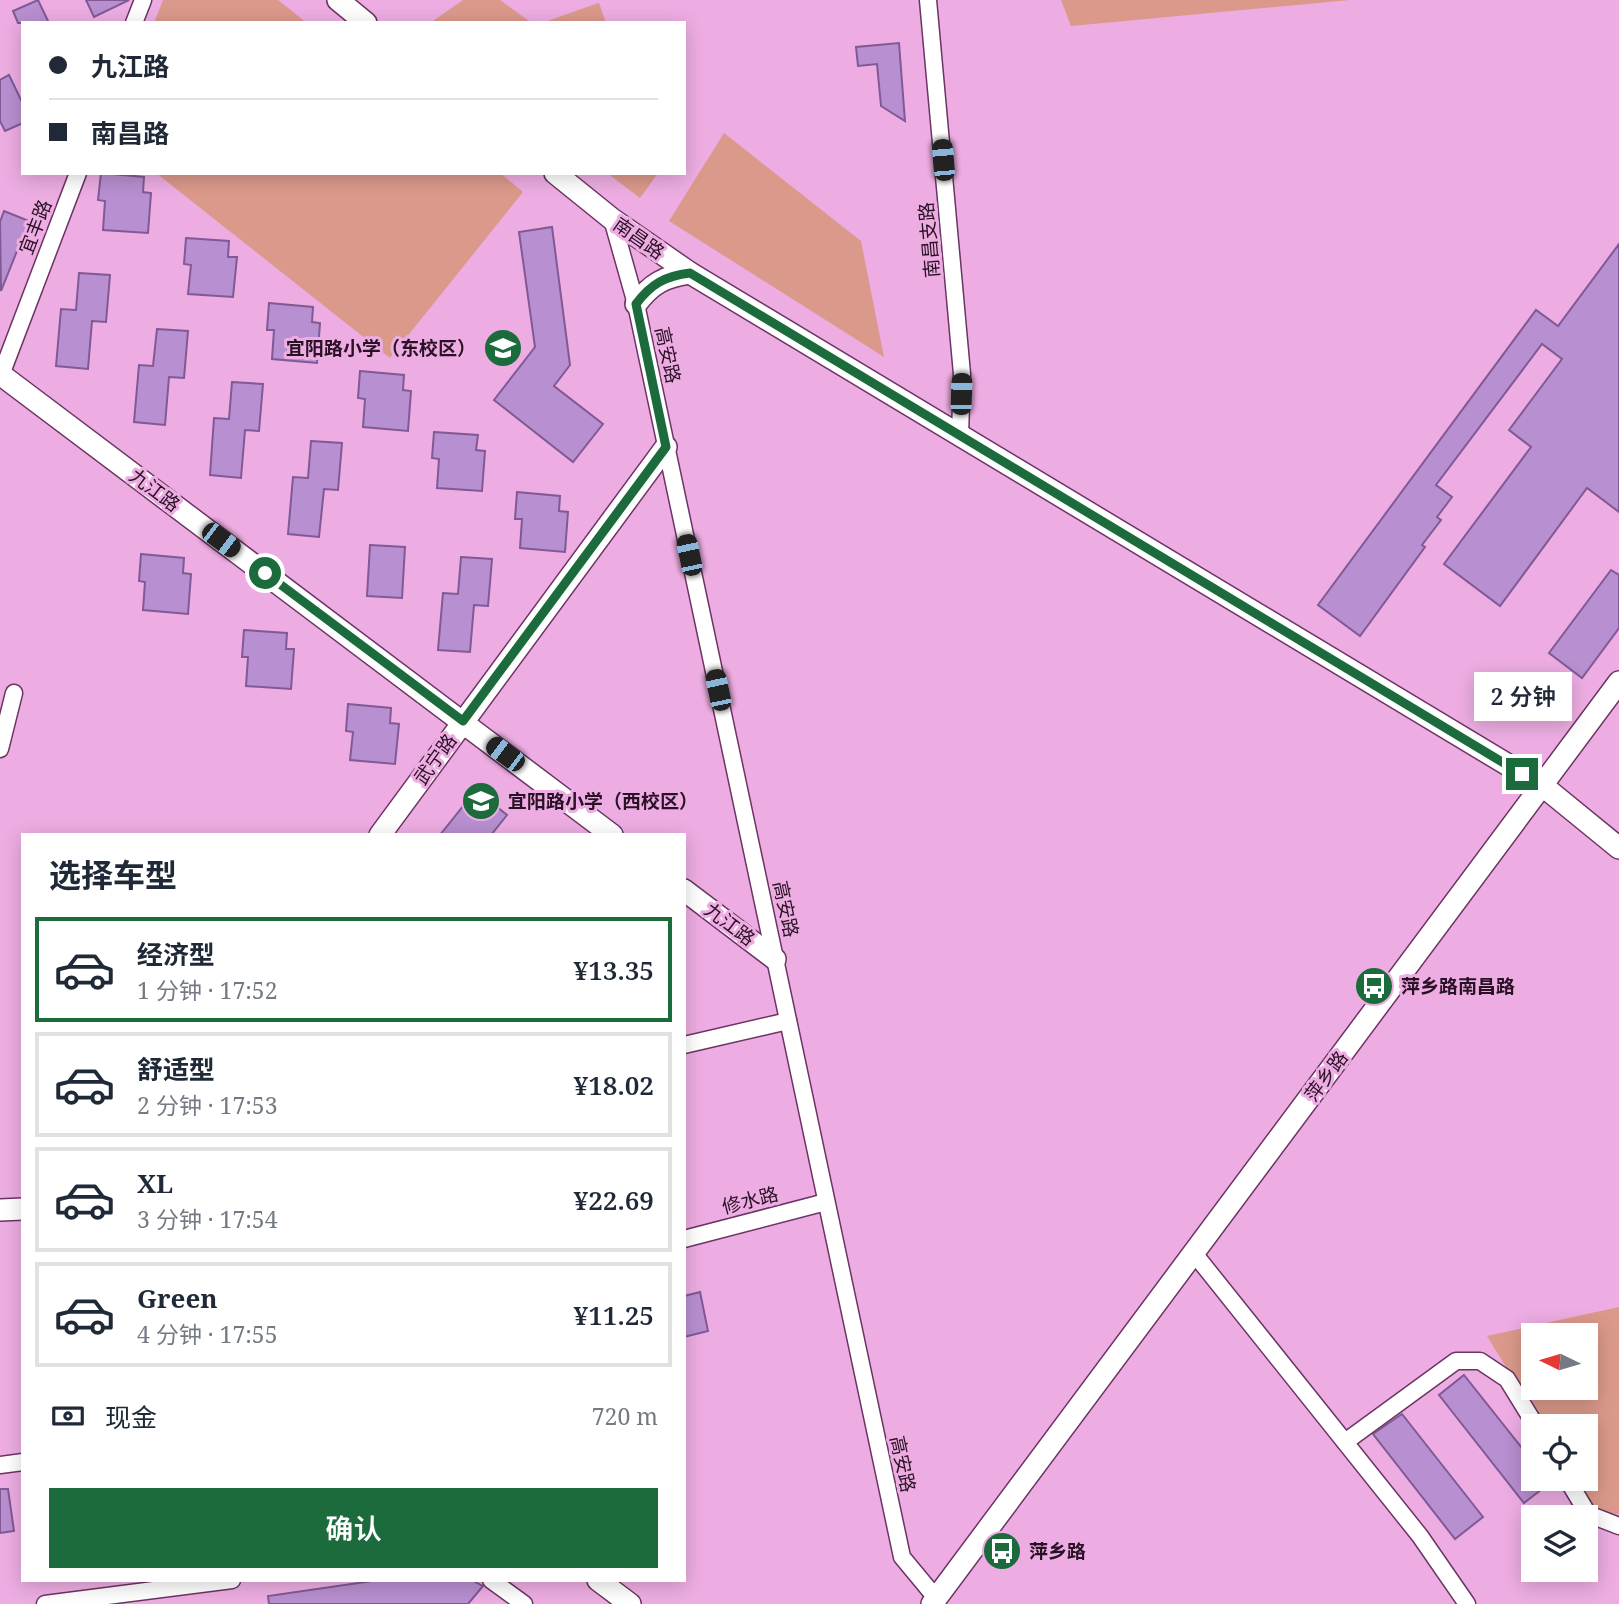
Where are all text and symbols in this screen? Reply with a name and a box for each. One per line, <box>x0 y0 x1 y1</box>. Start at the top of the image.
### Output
text: 九江路 <box>91 48 169 84</box>
text: 南昌路 <box>91 115 169 151</box>
car <box>931 138 956 182</box>
street label: 宜丰路 <box>13 196 57 258</box>
street label: 南昌支路 <box>913 201 945 279</box>
street label: 南昌路 <box>608 211 670 265</box>
street label: 高安路 <box>649 324 687 386</box>
school or university icon: 宜阳路小学（东校区） <box>482 327 524 369</box>
place label: 宜阳路小学（东校区） <box>286 335 476 361</box>
car <box>950 373 973 415</box>
street label: 九江路 <box>124 462 186 518</box>
car <box>198 519 245 561</box>
car <box>675 532 704 578</box>
route start <box>249 557 281 589</box>
car <box>704 667 733 713</box>
callout: 2 分钟 <box>1473 672 1571 722</box>
text: 2 分钟 <box>1491 680 1555 712</box>
street label: 武宁路 <box>408 728 462 790</box>
car <box>482 733 529 775</box>
route end <box>1506 758 1538 790</box>
school or university icon: 宜阳路小学（西校区） <box>460 780 502 822</box>
place label: 宜阳路小学（西校区） <box>508 788 698 814</box>
text: 选择车型 <box>49 853 177 896</box>
street label: 高安路 <box>767 878 805 940</box>
street label: 九江路 <box>699 896 761 952</box>
text: 经济型 <box>137 936 215 972</box>
icon: car <box>53 938 116 1001</box>
text: ¥13.35 <box>574 952 654 988</box>
bus stop icon: 萍乡路南昌路 <box>1353 965 1395 1007</box>
place label: 萍乡路南昌路 <box>1401 973 1515 999</box>
text: 1 分钟 · 17:52 <box>137 974 278 1006</box>
street label: 萍乡路 <box>1298 1045 1354 1107</box>
text: 舒适型 <box>137 1051 215 1087</box>
icon: car <box>53 1053 116 1116</box>
text: ¥18.02 <box>574 1067 654 1103</box>
text: 2 分钟 · 17:53 <box>137 1089 278 1121</box>
text: XL <box>137 1165 173 1201</box>
icon: car <box>53 1168 116 1231</box>
street label: 修水路 <box>719 1180 781 1220</box>
text: ¥22.69 <box>574 1182 654 1218</box>
text: 3 分钟 · 17:54 <box>137 1203 278 1235</box>
text: Green <box>137 1280 218 1316</box>
icon: car <box>53 1283 116 1346</box>
text: ¥11.25 <box>574 1297 654 1333</box>
text: 4 分钟 · 17:55 <box>137 1318 278 1350</box>
north arrow <box>1521 1323 1598 1400</box>
map controls <box>1521 1323 1598 1582</box>
icon: cash <box>49 1397 87 1435</box>
text: 现金 <box>105 1399 157 1435</box>
text: 720 m <box>592 1400 658 1432</box>
button: locate <box>1521 1414 1598 1491</box>
street label: 高安路 <box>884 1433 922 1495</box>
button: 确认 <box>49 1488 658 1568</box>
button: layers <box>1521 1505 1598 1582</box>
bus stop icon: 萍乡路 <box>981 1530 1023 1572</box>
place label: 萍乡路 <box>1029 1538 1086 1564</box>

